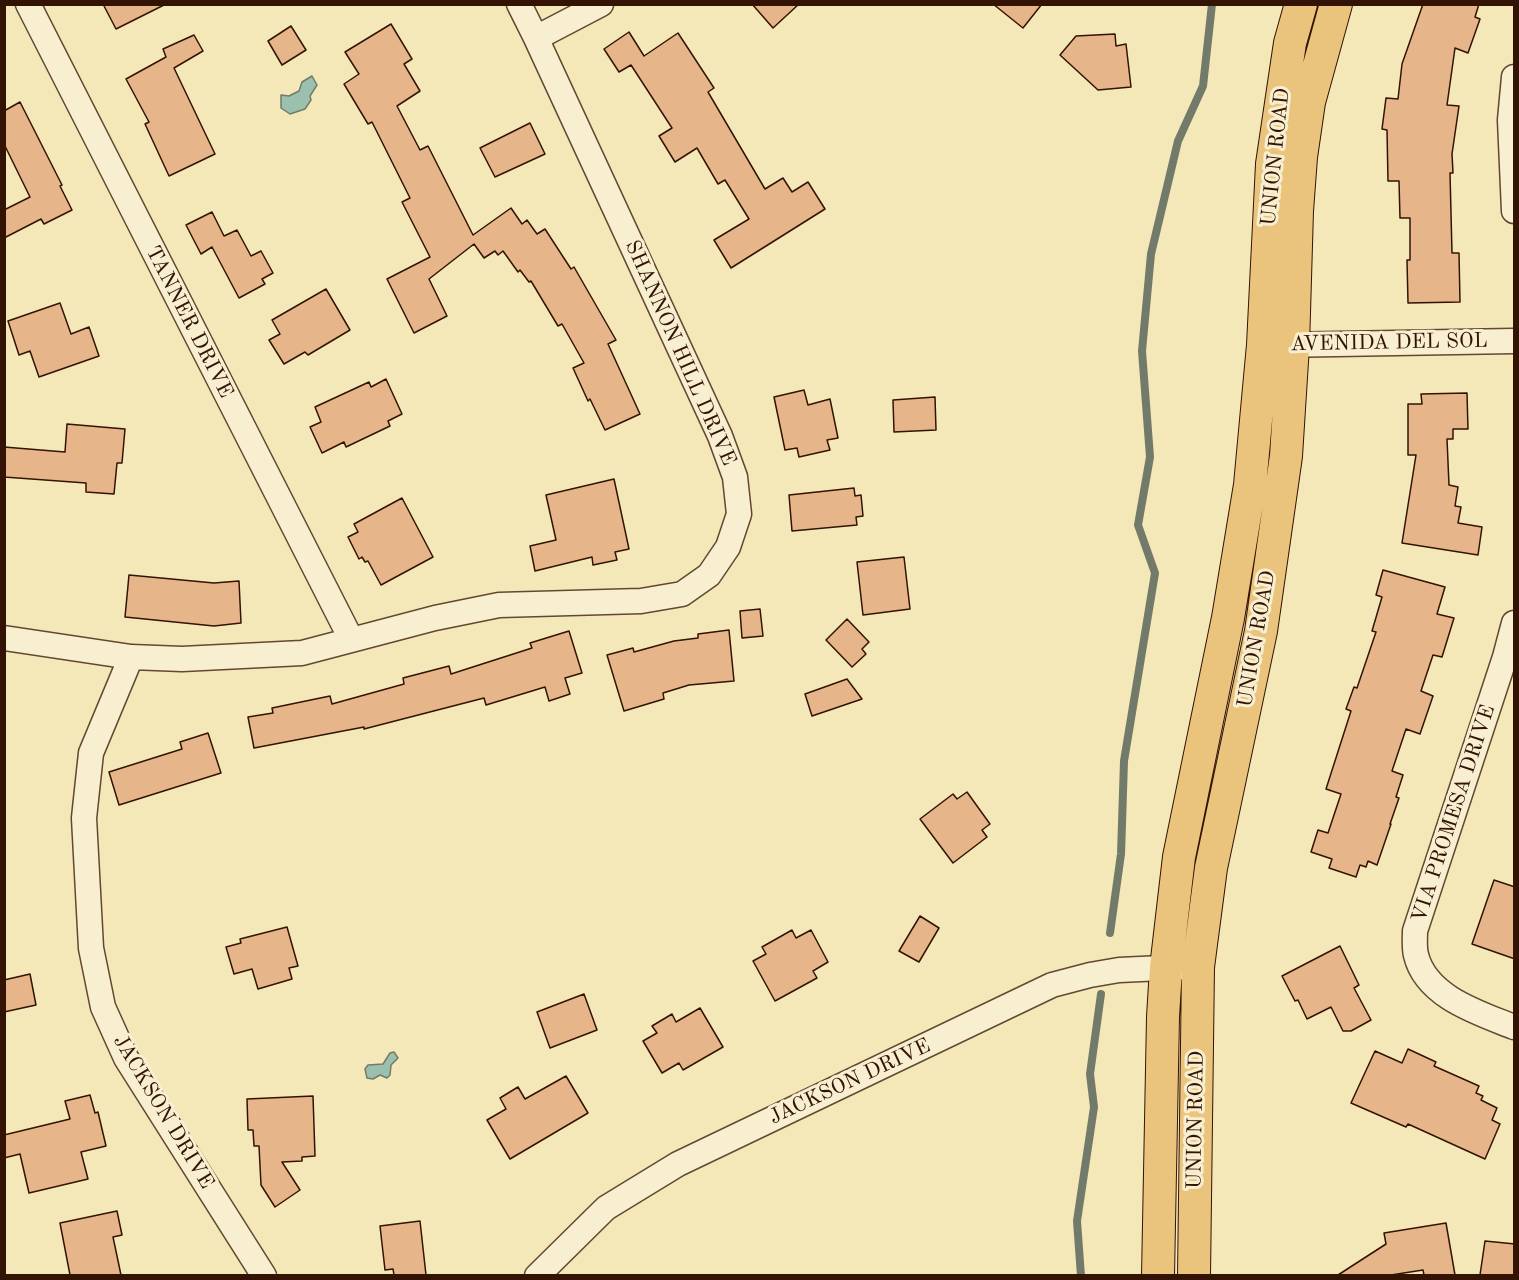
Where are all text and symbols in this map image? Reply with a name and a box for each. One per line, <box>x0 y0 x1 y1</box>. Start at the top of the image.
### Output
street label: UNION ROAD <box>1256 87 1296 227</box>
street label: SHANNON HILL DRIVE <box>619 236 741 470</box>
street label: TANNER DRIVE <box>140 242 238 402</box>
street label: AVENIDA DEL SOL <box>1290 329 1488 357</box>
street label: UNION ROAD <box>1233 569 1281 709</box>
street label: VIA PROMESA DRIVE <box>1407 702 1501 926</box>
street label: JACKSON DRIVE <box>107 1030 219 1194</box>
street label: JACKSON DRIVE <box>765 1034 935 1130</box>
street label: UNION ROAD <box>1182 1051 1210 1189</box>

